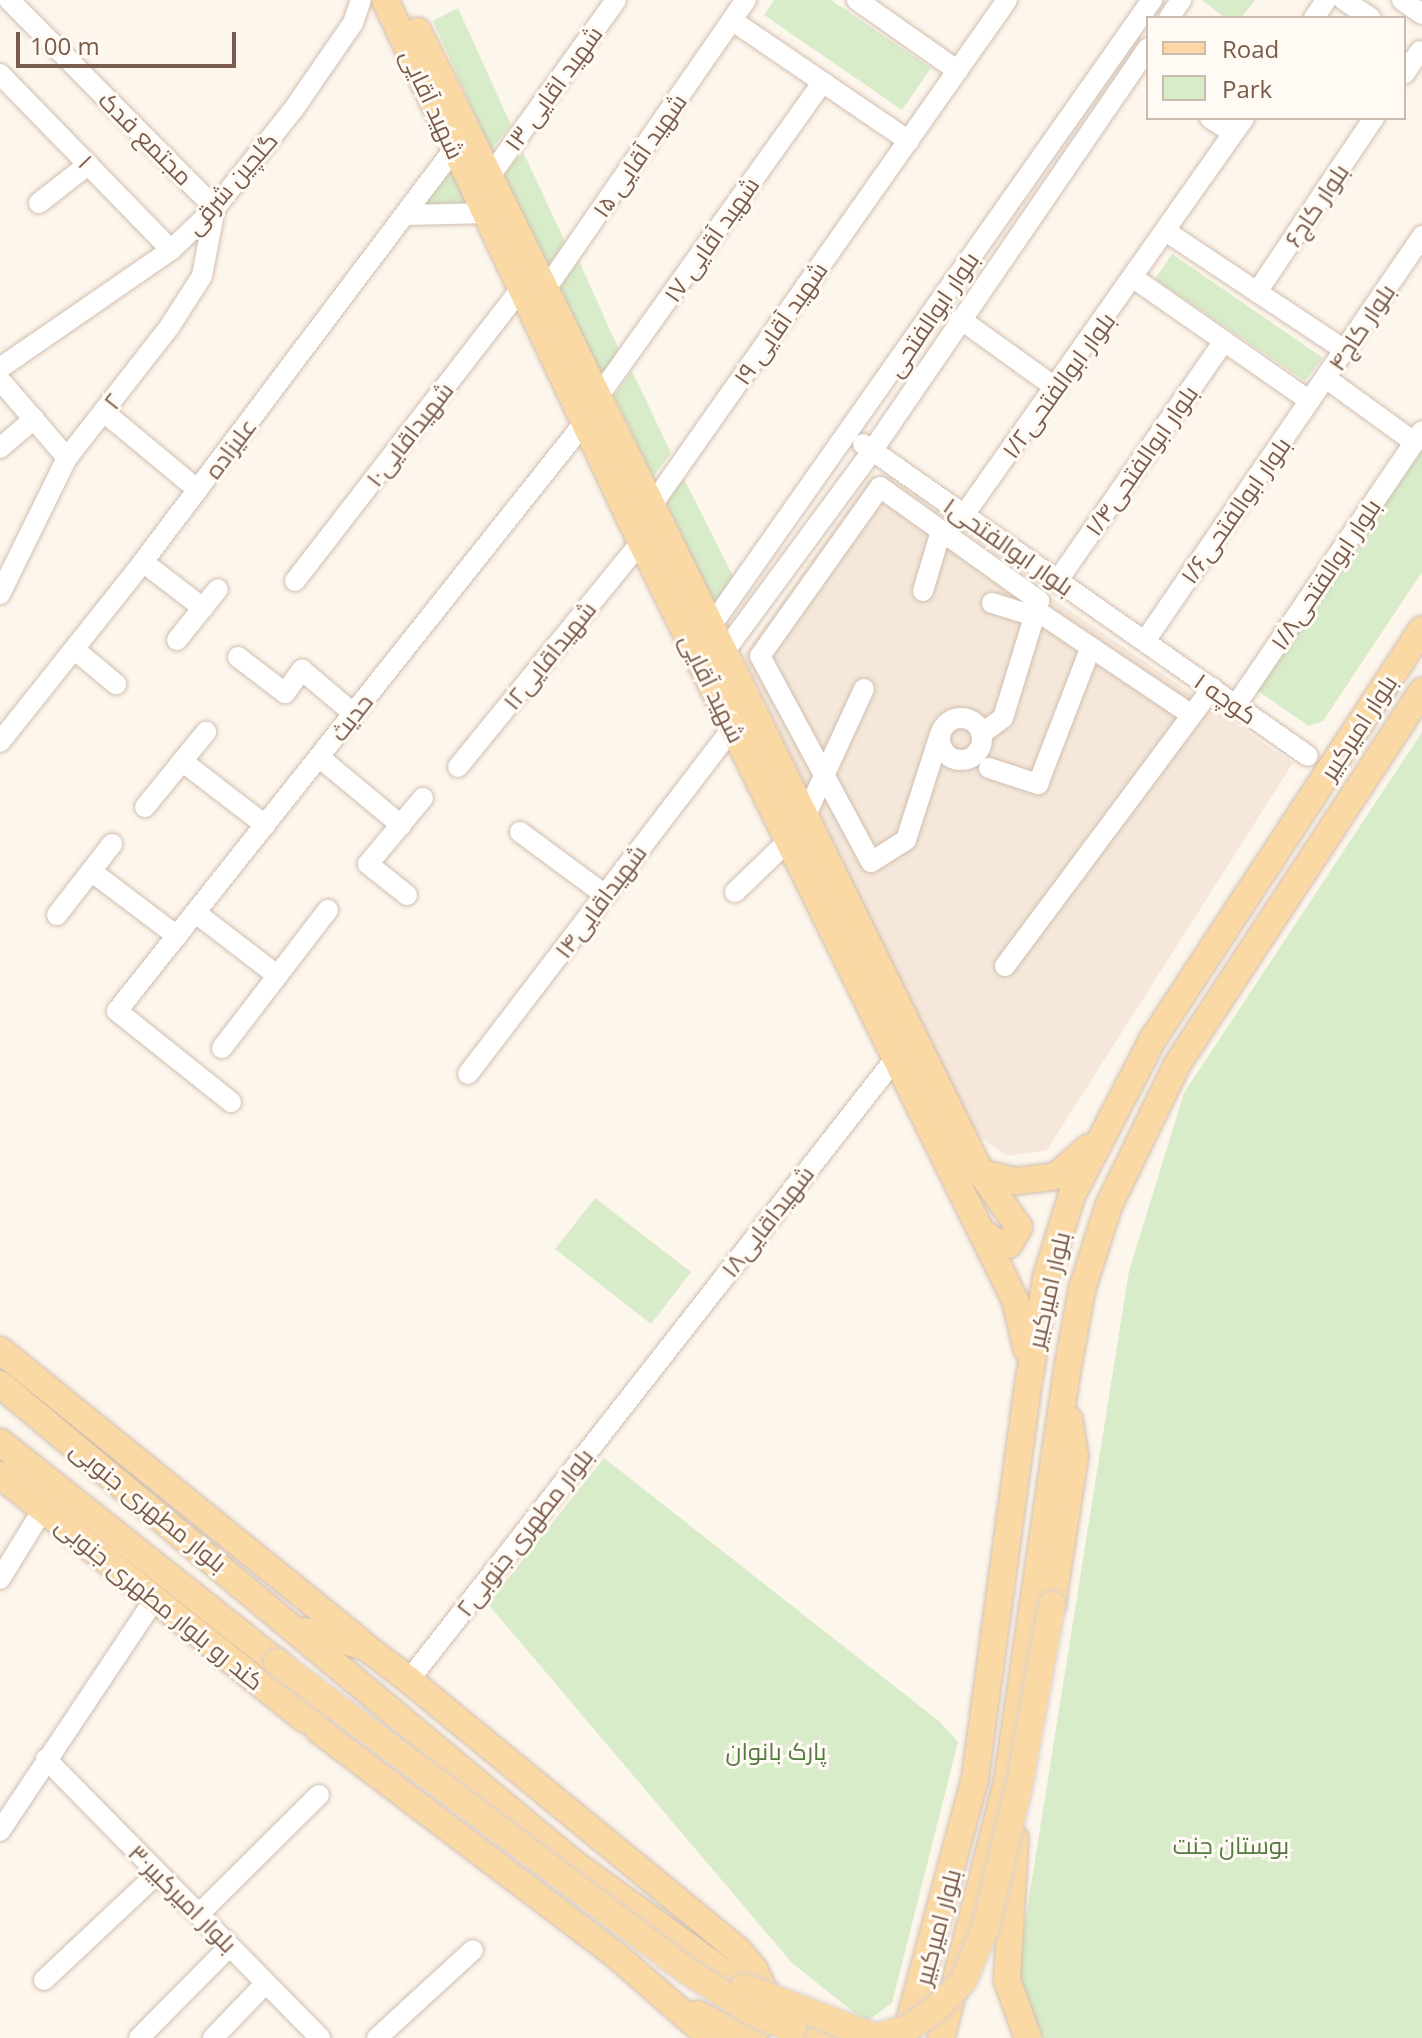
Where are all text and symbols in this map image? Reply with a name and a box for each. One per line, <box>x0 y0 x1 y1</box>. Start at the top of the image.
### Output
scale bar <box>20 16 240 66</box>
legend <box>1146 16 1406 120</box>
street label: شهید اقایی ۱۳ <box>498 20 608 156</box>
text: 100 m <box>30 29 100 62</box>
text: Road <box>1222 32 1279 65</box>
street label: شهید آقایی <box>395 45 471 163</box>
text: Park <box>1222 72 1272 105</box>
street label: مجتمع فدک <box>93 85 199 191</box>
street label: شهید آقایی ۱۵ <box>586 88 692 222</box>
street label: گلچین شرقی <box>179 126 283 240</box>
street label: ۱ <box>73 148 99 174</box>
street label: بلوار کاج۶ <box>1278 158 1354 252</box>
street label: شهید آقایی ۱۷ <box>657 171 765 307</box>
street label: بلوار ابوالفتحی <box>880 246 984 382</box>
street label: شهید آقایی ۱۹ <box>727 256 833 390</box>
street label: بلوار کاج۴ <box>1321 278 1401 376</box>
street label: بلوار ابوالفتحی۱/۲ <box>995 306 1121 464</box>
street label: شهیداقایی۱۰ <box>359 376 459 492</box>
street label: بلوار ابوالفتحی۱/۴ <box>1079 379 1203 541</box>
street label: ۲ <box>97 387 127 415</box>
street label: علیزاده <box>198 412 262 484</box>
street label: بلوار ابوالفتحی۱/۶ <box>1174 431 1296 589</box>
street label: بلوار ابوالفتحی۱ <box>939 491 1079 601</box>
street label: بلوار ابوالفتحی۱/۸ <box>1264 493 1386 655</box>
street label: شهیداقایی۱۲ <box>496 595 602 715</box>
street label: شهید آقایی <box>674 629 752 747</box>
street label: کوچه ۱ <box>1189 666 1263 730</box>
street label: بلوار امیرکبیر <box>1313 669 1403 785</box>
street label: حدیث <box>324 688 378 746</box>
street label: شهیداقایی۱۴ <box>548 839 652 963</box>
street label: شهیداقایی۱۸ <box>714 1159 820 1283</box>
street label: بلوار امیرکبیر <box>1021 1229 1075 1351</box>
street label: بلوار مطهری جنوبی <box>65 1434 233 1578</box>
street label: بلوار مطهری جنوبی۲ <box>449 1442 599 1622</box>
street label: کند رو بلوار مطهری جنوبی <box>50 1510 270 1696</box>
park label: پارک بانوان <box>725 1737 827 1765</box>
park label: بوستان جنت <box>1173 1831 1289 1859</box>
street label: بلوار امیرکبیر۳۰ <box>123 1838 243 1958</box>
street label: بلوار امیرکبیر <box>908 1866 966 1988</box>

